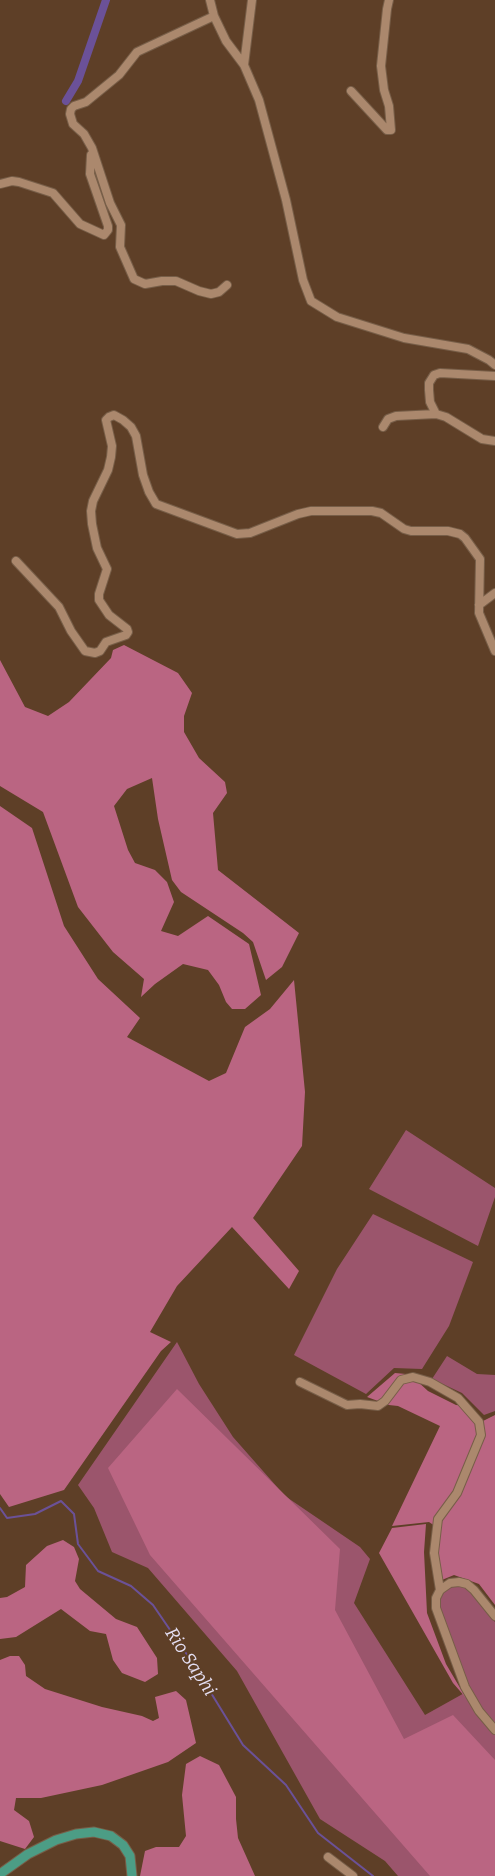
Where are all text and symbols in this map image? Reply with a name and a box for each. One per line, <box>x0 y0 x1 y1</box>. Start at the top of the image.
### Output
water label: Rio Saphi <box>160 1624 220 1700</box>

